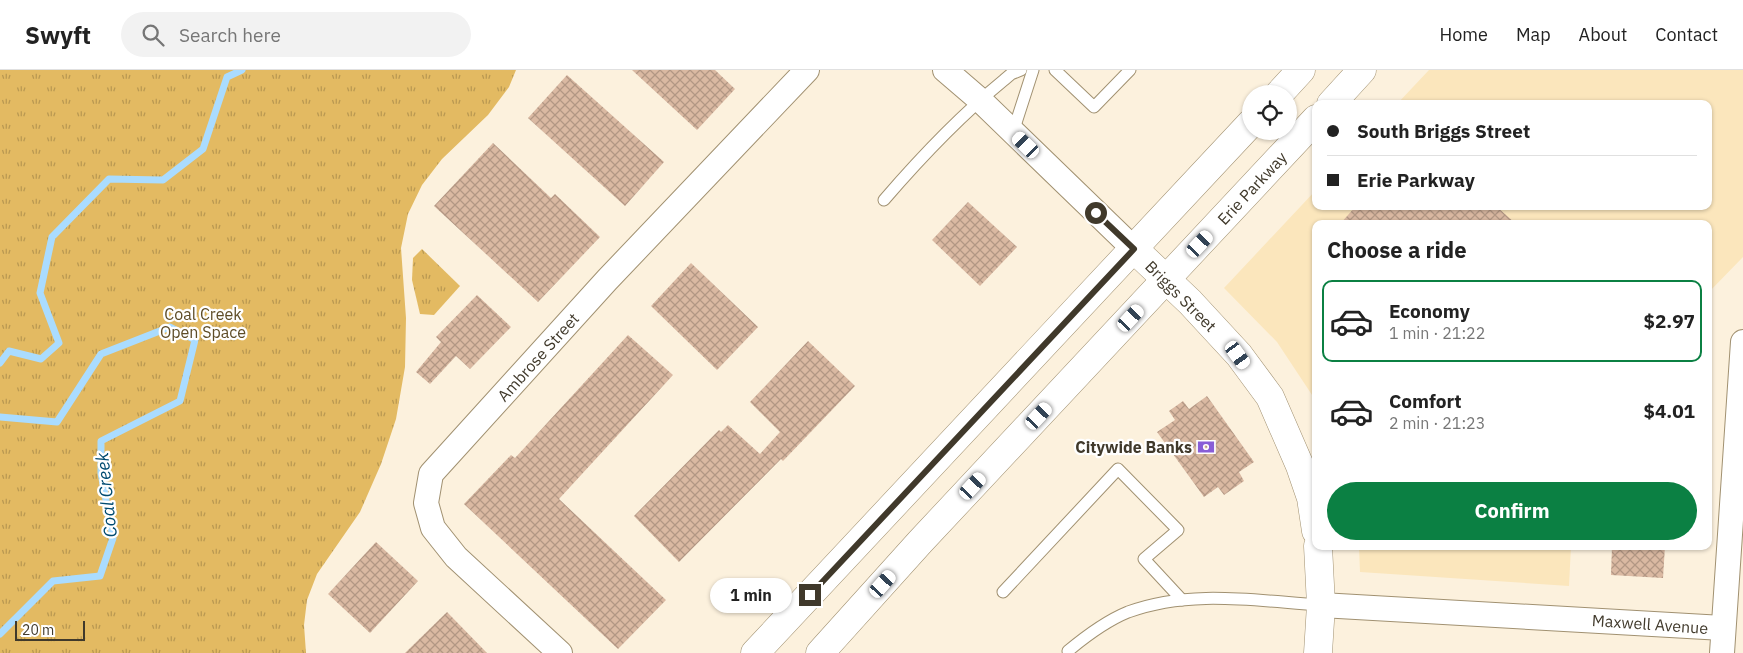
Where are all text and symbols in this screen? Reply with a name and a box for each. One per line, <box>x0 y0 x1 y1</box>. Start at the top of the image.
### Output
search box <box>121 12 471 57</box>
text: Swyft <box>25 19 91 51</box>
icon: search <box>139 21 167 49</box>
text: Search here <box>179 23 281 47</box>
text: Home <box>1440 23 1488 46</box>
text: Map <box>1516 23 1551 46</box>
text: About <box>1579 23 1627 46</box>
text: Contact <box>1655 23 1718 46</box>
map controls <box>1242 85 1297 140</box>
button: locate <box>1242 85 1297 140</box>
text: South Briggs Street <box>1357 119 1530 143</box>
car <box>1009 129 1042 161</box>
street label: Erie Parkway <box>1213 147 1291 229</box>
text: Erie Parkway <box>1357 168 1475 192</box>
route start <box>1085 202 1107 224</box>
car <box>1184 228 1215 260</box>
text: Choose a ride <box>1327 235 1467 264</box>
street label: Briggs Street <box>1141 256 1221 336</box>
icon: car <box>1329 299 1374 344</box>
text: Economy <box>1389 299 1470 323</box>
car <box>1115 302 1146 334</box>
park label: Coal Creek Open Space <box>160 304 246 342</box>
street label: Ambrose Street <box>493 309 583 405</box>
text: $2.97 <box>1643 309 1695 333</box>
text: 1 min · 21:22 <box>1389 323 1485 343</box>
car <box>1223 338 1252 372</box>
icon: car <box>1329 389 1374 434</box>
text: Comfort <box>1389 389 1462 413</box>
text: $4.01 <box>1643 399 1695 423</box>
car <box>1023 400 1054 432</box>
text: 2 min · 21:23 <box>1389 413 1485 433</box>
place label: Citywide Banks <box>1075 437 1192 457</box>
bank icon: Citywide Banks <box>1196 437 1216 457</box>
water label: Coal Creek <box>90 451 122 539</box>
car <box>957 470 988 502</box>
button: Confirm <box>1327 482 1697 540</box>
car <box>867 568 898 600</box>
callout: 1 min <box>710 578 792 612</box>
route end <box>799 584 821 606</box>
text: 1 min <box>730 585 772 605</box>
street label: Maxwell Avenue <box>1591 610 1709 638</box>
scale bar <box>15 618 85 641</box>
text: 20 m <box>22 621 54 639</box>

